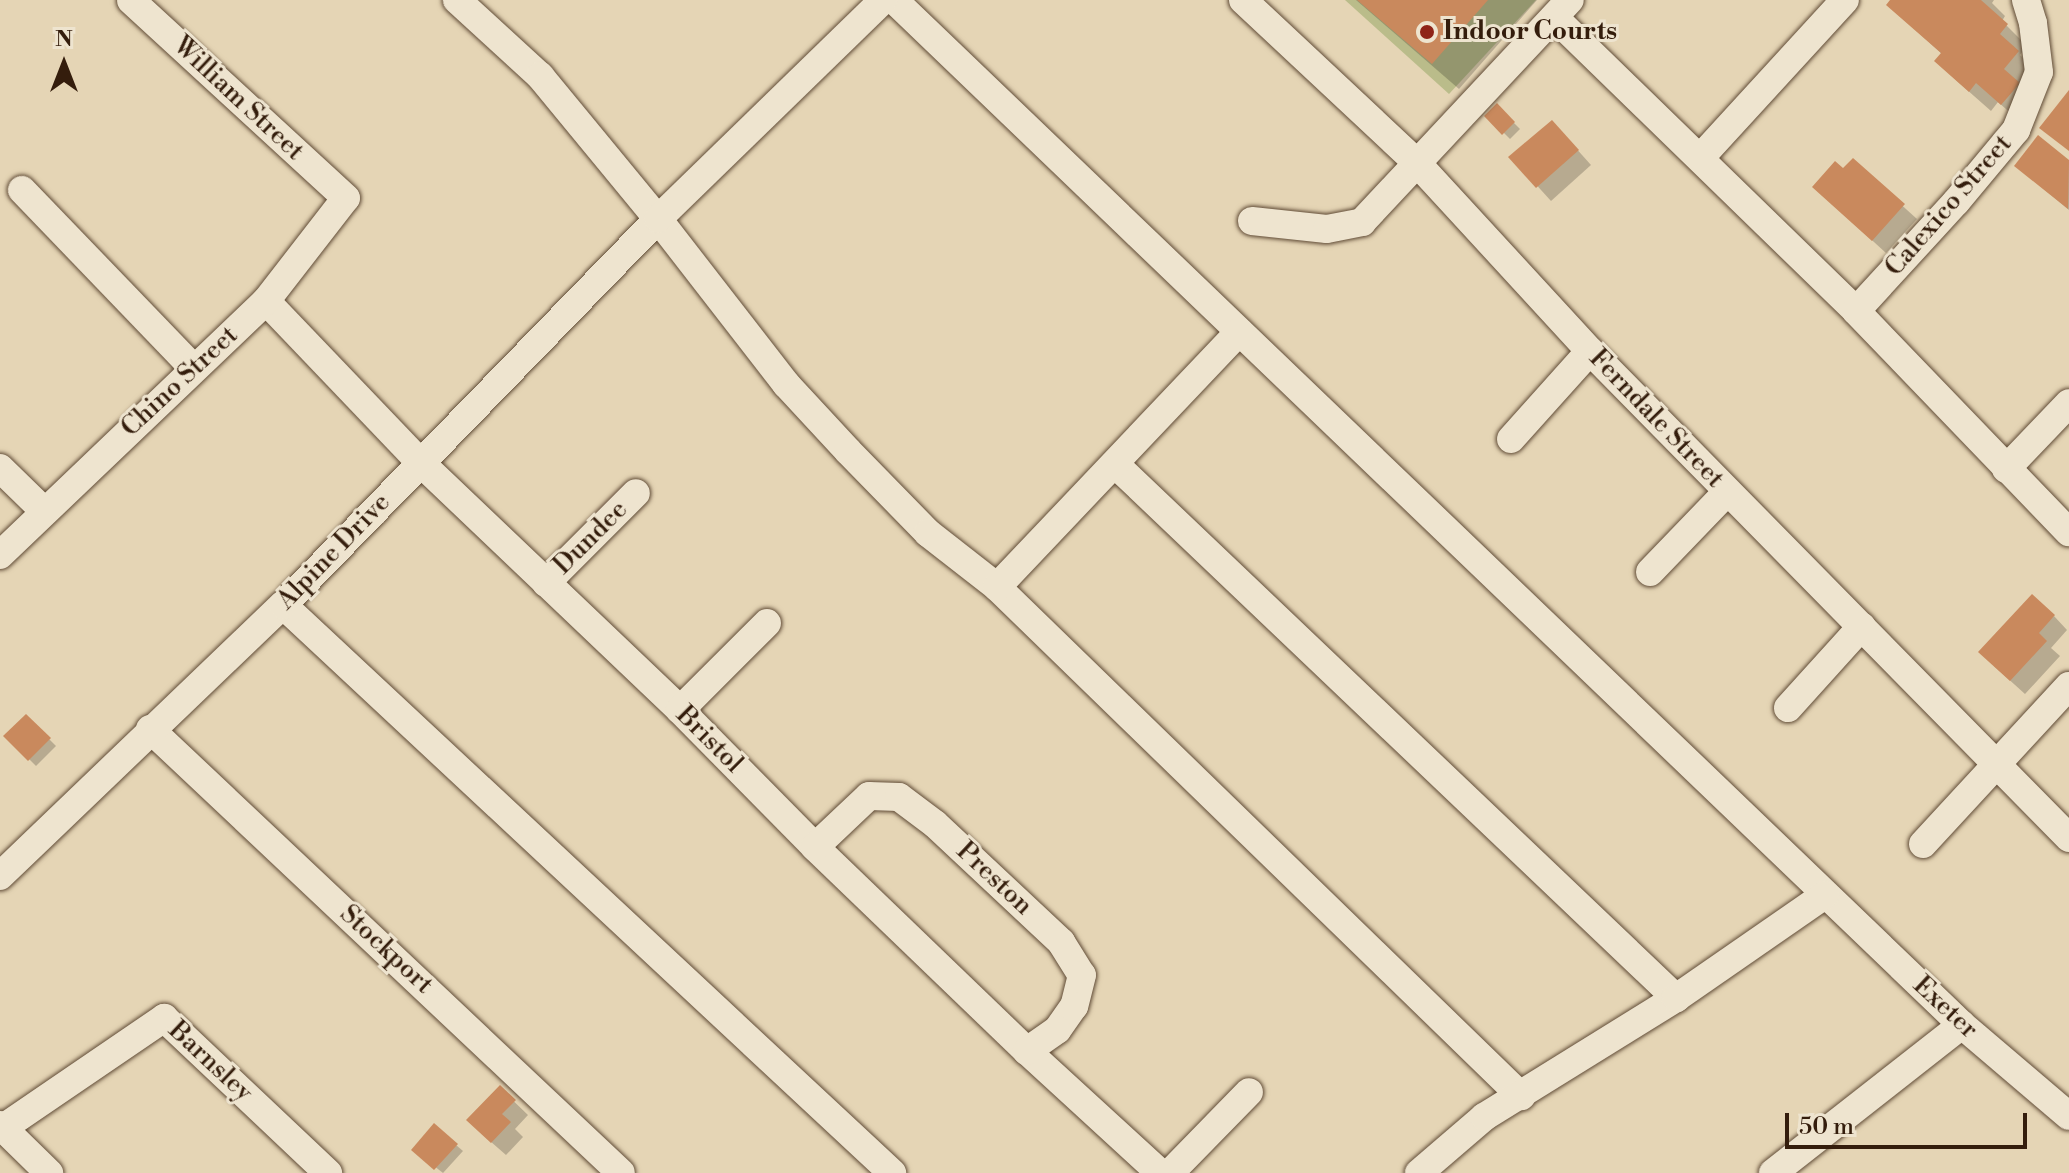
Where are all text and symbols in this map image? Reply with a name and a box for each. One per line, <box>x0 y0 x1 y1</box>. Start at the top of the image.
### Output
place label: Indoor Courts <box>1443 16 1617 48</box>
marker: Indoor Courts <box>1418 23 1436 41</box>
north arrow <box>24 24 104 104</box>
text: N <box>55 26 73 53</box>
street label: William Street <box>166 31 310 167</box>
street label: Calexico Street <box>1879 129 2019 283</box>
street label: Chino Street <box>115 320 245 444</box>
street label: Ferndale Street <box>1582 343 1730 495</box>
street label: Alpine Drive <box>271 487 397 617</box>
street label: Dundee <box>548 495 634 581</box>
street label: Bristol <box>669 700 749 780</box>
street label: Preston <box>950 836 1038 922</box>
street label: Stockport <box>333 899 439 1001</box>
street label: Exeter <box>1906 970 1984 1046</box>
street label: Barnsley <box>162 1015 258 1109</box>
scale bar <box>1789 1097 2031 1147</box>
text: 50 m <box>1799 1112 1854 1142</box>

